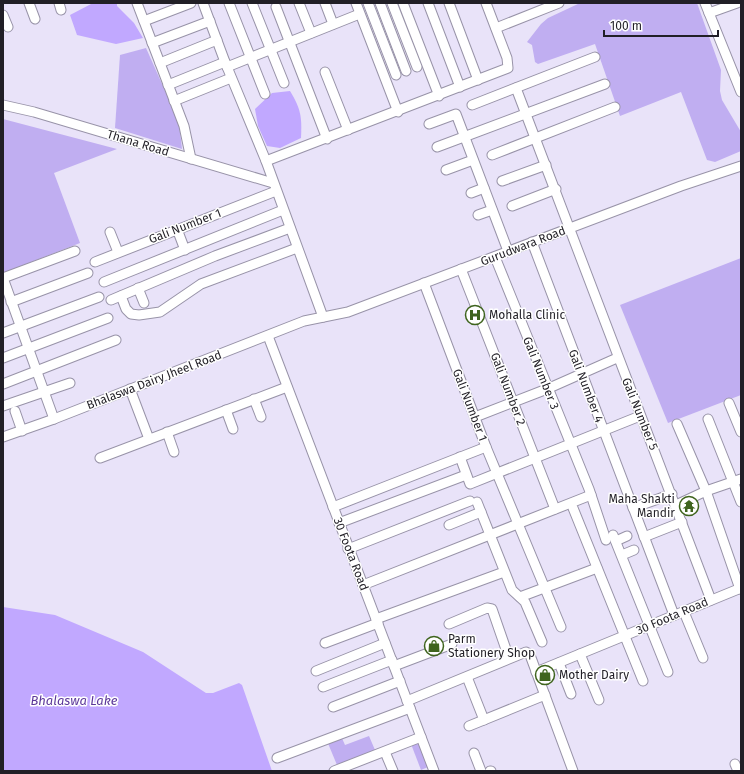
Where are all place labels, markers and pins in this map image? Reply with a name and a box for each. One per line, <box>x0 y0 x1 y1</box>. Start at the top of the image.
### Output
hospital icon: Mohalla Clinic <box>464 304 486 326</box>
place label: Mohalla Clinic <box>489 308 565 322</box>
place label: Maha Shakti Mandir <box>608 492 675 520</box>
temple icon: Maha Shakti Mandir <box>678 495 700 517</box>
place label: Parm Stationery Shop <box>448 632 535 660</box>
shop icon: Parm Stationery Shop <box>423 635 445 657</box>
shop icon: Mother Dairy <box>534 664 556 686</box>
place label: Mother Dairy <box>559 668 629 682</box>

